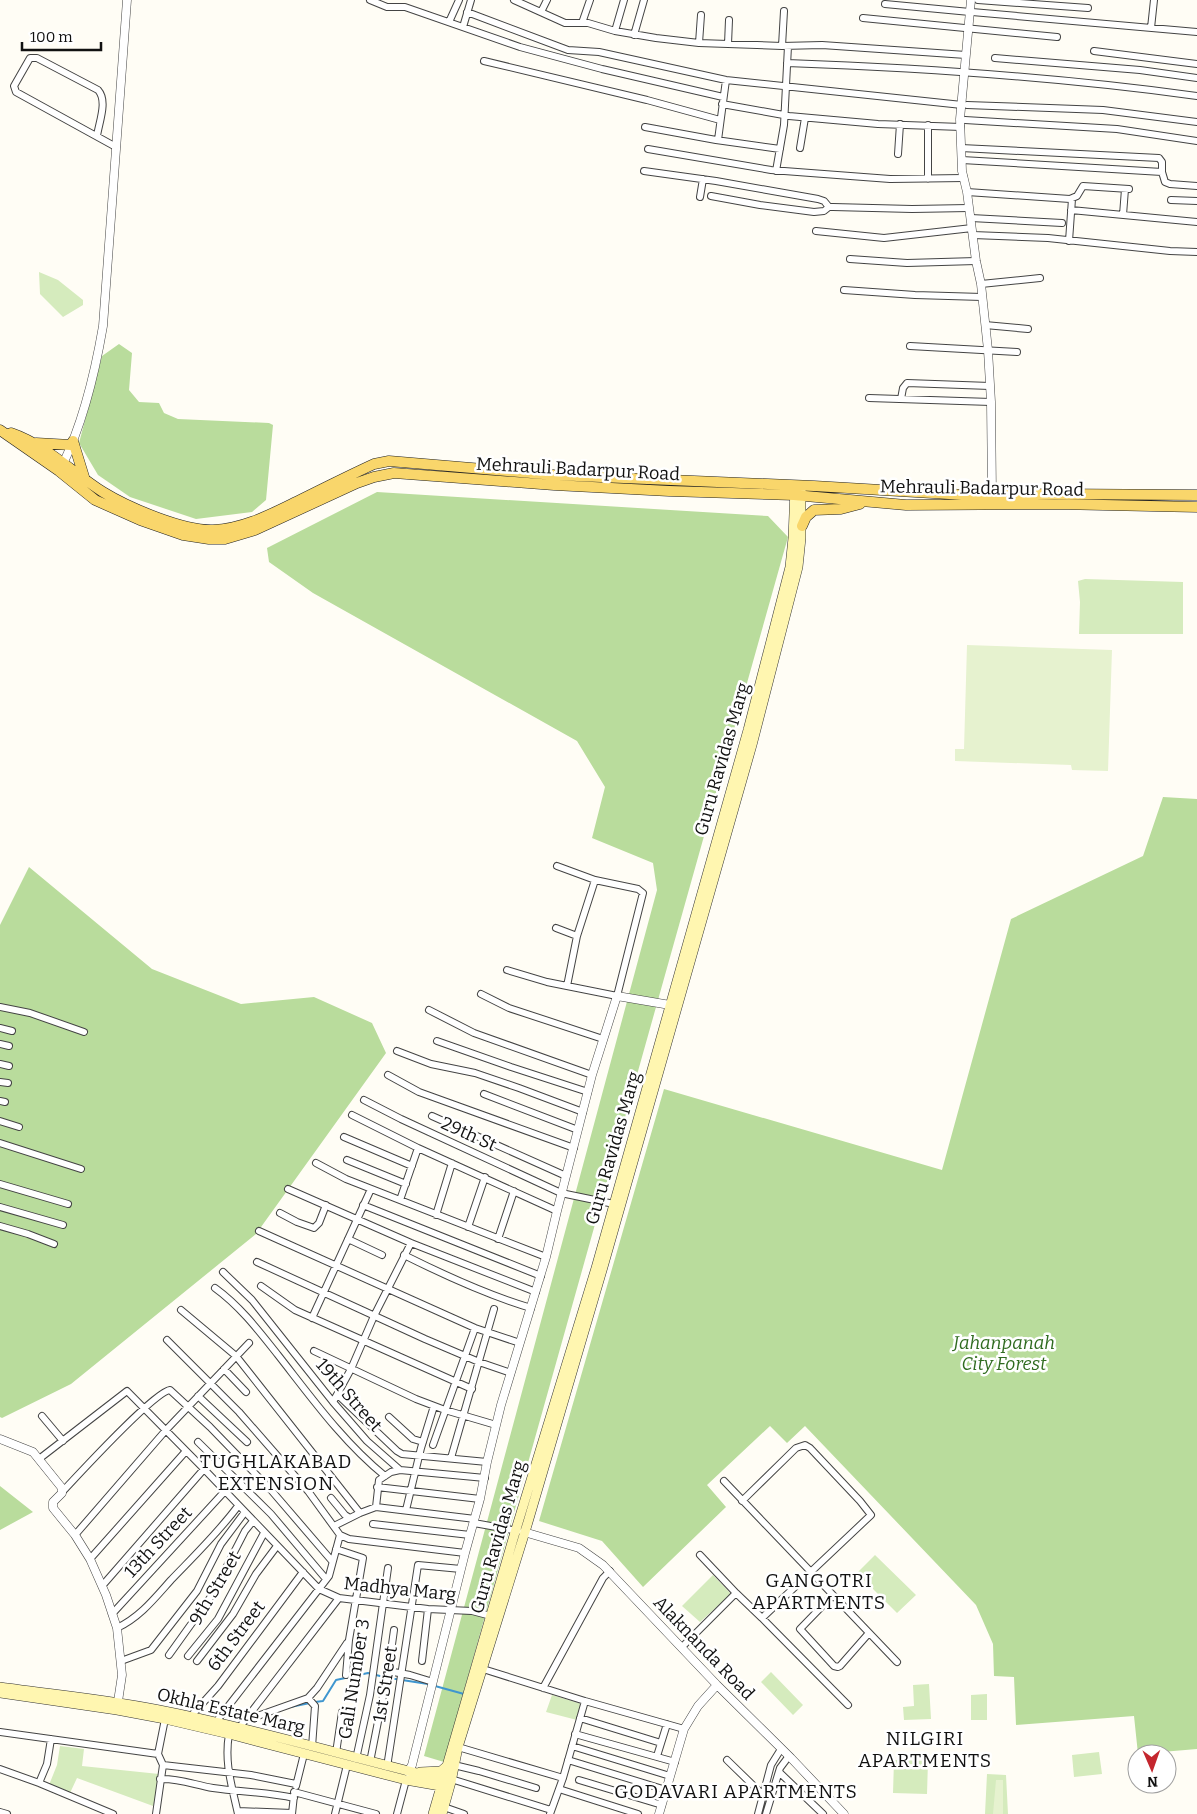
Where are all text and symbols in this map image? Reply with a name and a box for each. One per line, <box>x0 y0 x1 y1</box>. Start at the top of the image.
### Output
scale bar <box>22 20 101 52</box>
text: 100 m <box>30 28 73 46</box>
street label: Mehrauli Badarpur Road <box>476 453 681 485</box>
street label: Mehrauli Badarpur Road <box>880 475 1085 501</box>
street label: Guru Ravidas Marg <box>690 680 754 838</box>
street label: Guru Ravidas Marg <box>581 1069 645 1227</box>
street label: 29th St <box>438 1112 501 1156</box>
park label: Jahanpanah City Forest <box>951 1332 1055 1375</box>
street label: 19th Street <box>311 1354 387 1436</box>
district label: TUGHLAKABAD EXTENSION <box>200 1450 352 1495</box>
street label: Guru Ravidas Marg <box>466 1458 530 1616</box>
street label: 13th Street <box>119 1501 197 1582</box>
street label: 9th Street <box>184 1547 246 1629</box>
district label: GANGOTRI APARTMENTS <box>752 1569 886 1614</box>
street label: Madhya Marg <box>343 1572 457 1606</box>
street label: Alaknanda Road <box>649 1591 759 1705</box>
street label: 6th Street <box>202 1596 270 1676</box>
street label: Gali Number 3 <box>334 1617 374 1741</box>
street label: 1st Street <box>368 1644 402 1724</box>
street label: Okhla Estate Marg <box>155 1683 307 1739</box>
district label: NILGIRI APARTMENTS <box>858 1727 992 1772</box>
north arrow <box>1127 1744 1177 1794</box>
text: N <box>1147 1773 1158 1790</box>
district label: GODAVARI APARTMENTS <box>614 1780 858 1803</box>

